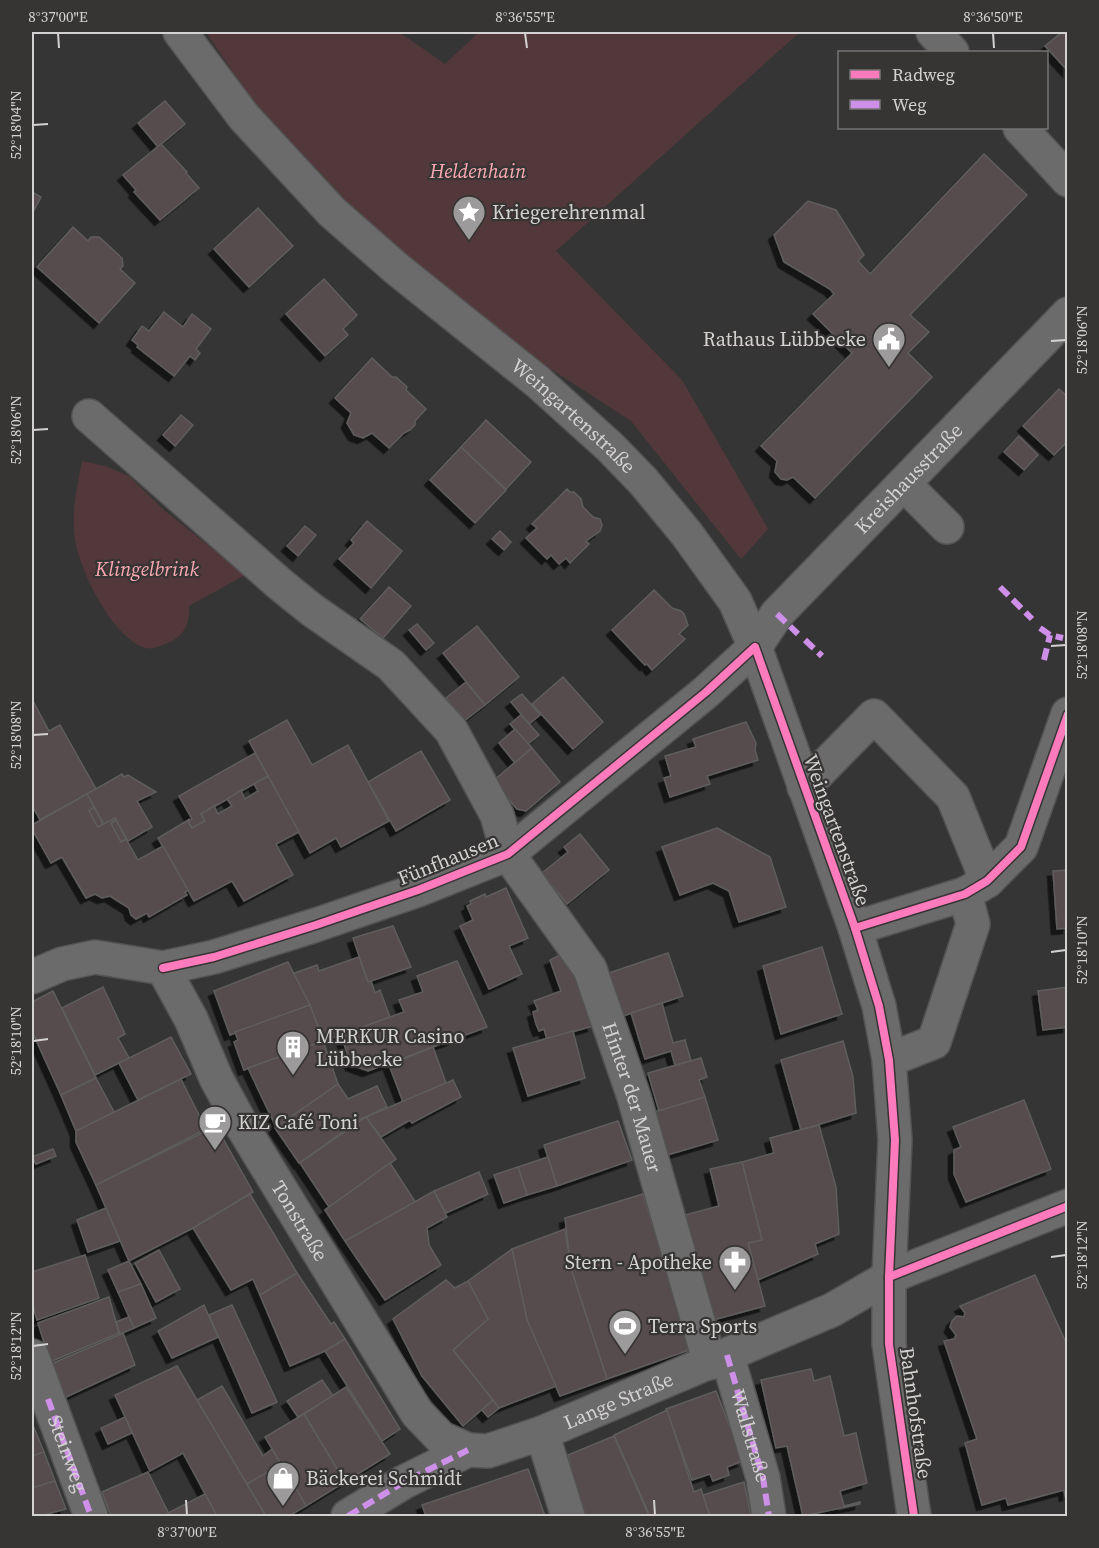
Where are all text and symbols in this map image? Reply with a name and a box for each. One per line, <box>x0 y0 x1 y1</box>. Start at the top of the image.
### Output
text: 8°37'00"E <box>28 6 88 27</box>
text: 8°36'55"E <box>495 6 555 27</box>
text: 8°36'50"E <box>963 6 1023 27</box>
legend <box>838 51 1048 129</box>
text: Radweg <box>892 62 955 87</box>
text: 52°18'04"N <box>5 90 26 160</box>
text: Weg <box>892 92 927 117</box>
park label: Heldenhain <box>429 157 527 185</box>
place icon: Kriegerehrenmal <box>451 194 487 241</box>
place label: Kriegerehrenmal <box>492 198 645 226</box>
text: 52°18'06"N <box>1071 305 1092 375</box>
public building icon: Rathaus Lübbecke <box>871 321 907 368</box>
place label: Rathaus Lübbecke <box>703 325 866 353</box>
street label: Weingartenstraße <box>505 352 642 480</box>
text: 52°18'06"N <box>5 395 26 465</box>
street label: Kreishausstraße <box>848 417 969 540</box>
park label: Klingelbrink <box>94 555 199 583</box>
text: 52°18'08"N <box>1071 610 1092 680</box>
text: 52°18'08"N <box>5 700 26 770</box>
street label: Weingartenstraße <box>797 750 877 910</box>
street label: Fünfhausen <box>393 826 503 892</box>
text: 52°18'10"N <box>1071 915 1092 985</box>
text: 52°18'10"N <box>5 1006 26 1076</box>
street label: Hinter der Mauer <box>595 1018 669 1176</box>
place label: MERKUR Casino Lübbecke <box>316 1022 465 1073</box>
building icon: MERKUR Casino Lübbecke <box>275 1029 311 1076</box>
cafe icon: KIZ Café Toni <box>197 1104 233 1151</box>
place label: KIZ Café Toni <box>238 1108 358 1136</box>
street label: Tonstraße <box>265 1175 335 1266</box>
text: 52°18'12"N <box>1071 1220 1092 1290</box>
pharmacy icon: Stern - Apotheke <box>717 1244 753 1291</box>
place label: Stern - Apotheke <box>565 1248 712 1276</box>
sports icon: Terra Sports <box>607 1308 643 1355</box>
text: 52°18'12"N <box>5 1311 26 1381</box>
place label: Terra Sports <box>648 1312 757 1340</box>
street label: Bahnhofstraße <box>893 1345 939 1481</box>
street label: Lange Straße <box>559 1365 677 1436</box>
street label: Wallstraße <box>724 1386 777 1485</box>
street label: Steinweg <box>41 1411 95 1496</box>
shop icon: Bäckerei Schmidt <box>265 1460 301 1507</box>
place label: Bäckerei Schmidt <box>306 1464 462 1492</box>
text: 8°37'00"E <box>157 1521 217 1542</box>
text: 8°36'55"E <box>625 1521 685 1542</box>

